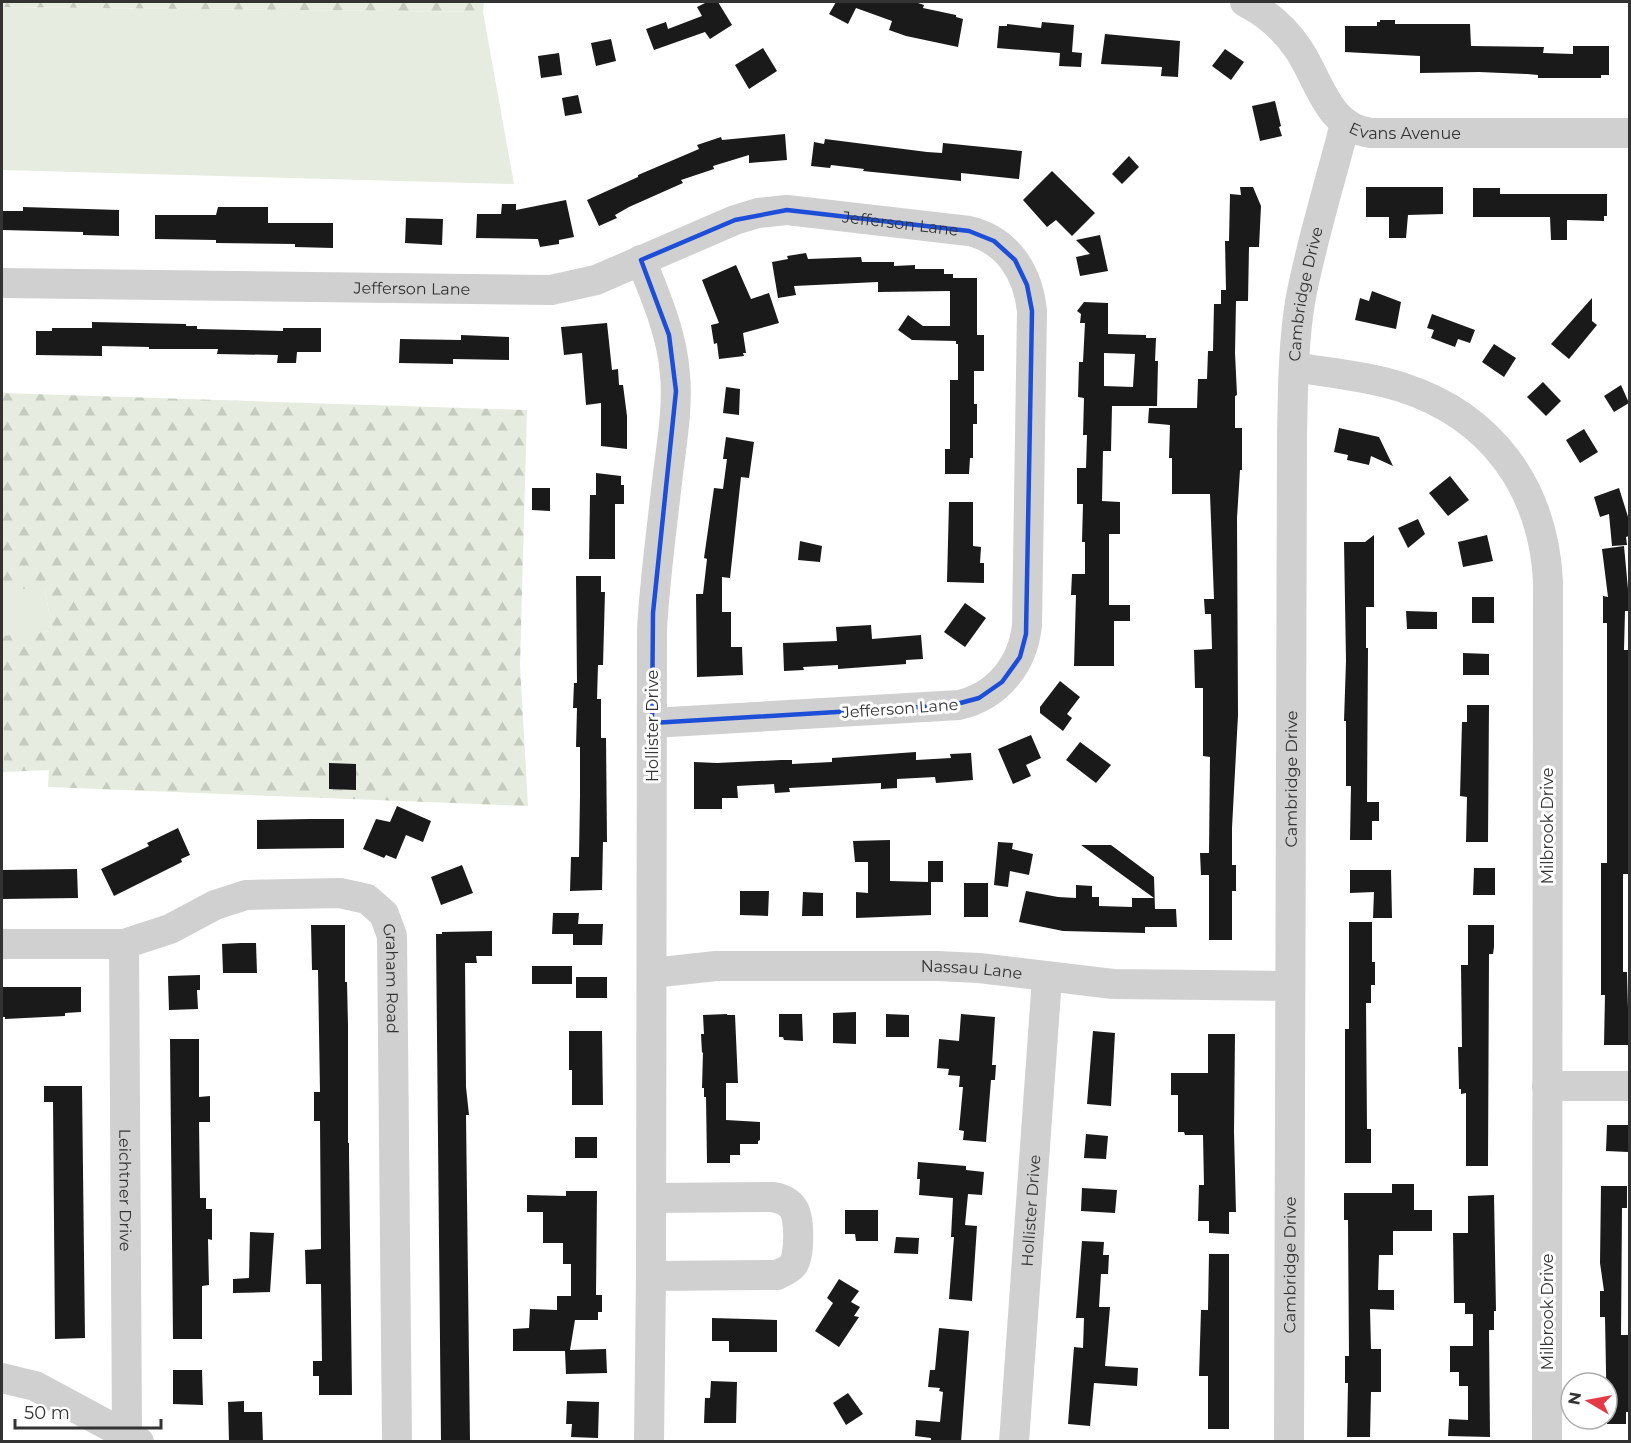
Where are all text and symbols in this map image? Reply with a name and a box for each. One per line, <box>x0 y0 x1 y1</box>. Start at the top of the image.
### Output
street label: Evans Avenue <box>1346 118 1461 143</box>
street label: Jefferson Lane <box>840 207 960 240</box>
street label: Cambridge Drive <box>1285 225 1327 362</box>
street label: Jefferson Lane <box>352 278 470 299</box>
street label: Hollister Drive <box>643 670 662 782</box>
street label: Jefferson Lane <box>840 695 959 722</box>
street label: Cambridge Drive <box>1282 711 1301 847</box>
street label: Milbrook Drive <box>1538 768 1557 884</box>
street label: Graham Road <box>378 921 402 1034</box>
street label: Nassau Lane <box>921 957 1023 983</box>
street label: Leichtner Drive <box>115 1129 135 1251</box>
street label: Hollister Drive <box>1017 1154 1044 1267</box>
street label: Cambridge Drive <box>1280 1197 1300 1333</box>
street label: Milbrook Drive <box>1538 1254 1557 1370</box>
north arrow <box>1559 1371 1619 1431</box>
text: N <box>1564 1390 1585 1407</box>
scale bar <box>15 1392 160 1430</box>
text: 50 m <box>24 1402 70 1424</box>

